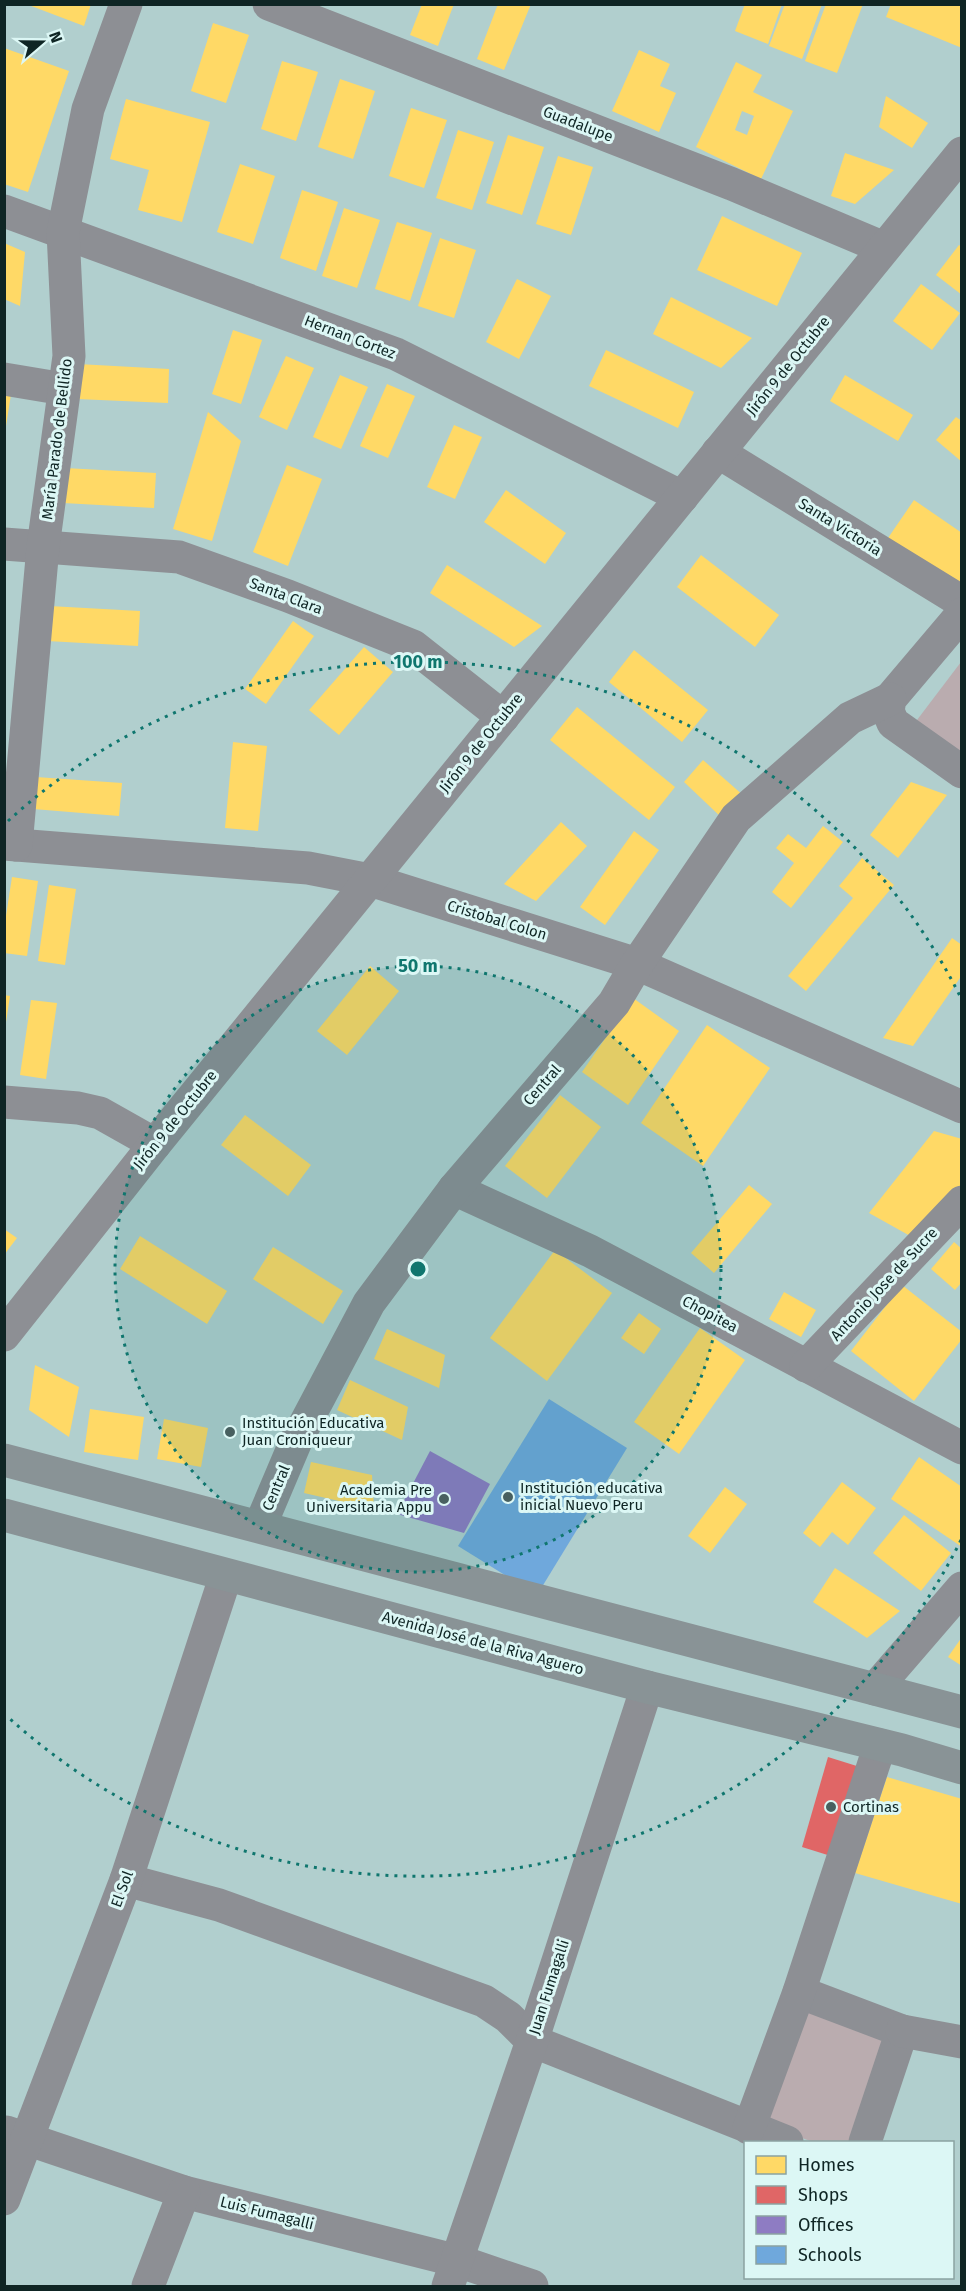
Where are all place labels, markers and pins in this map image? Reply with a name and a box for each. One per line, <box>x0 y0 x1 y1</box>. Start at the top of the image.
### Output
centre of rings <box>408 1259 428 1279</box>
place label: Institución Educativa Juan Croniqueur <box>242 1414 385 1449</box>
marker: Institución Educativa Juan Croniqueur <box>223 1425 237 1439</box>
place label: Institución educativa inicial Nuevo Peru <box>520 1479 663 1514</box>
place label: Academia Pre Universitaria Appu <box>306 1481 432 1516</box>
marker: Institución educativa inicial Nuevo Peru <box>501 1490 515 1504</box>
marker: Academia Pre Universitaria Appu <box>437 1492 451 1506</box>
place label: Cortinas <box>843 1798 899 1816</box>
marker: Cortinas <box>824 1800 838 1814</box>

